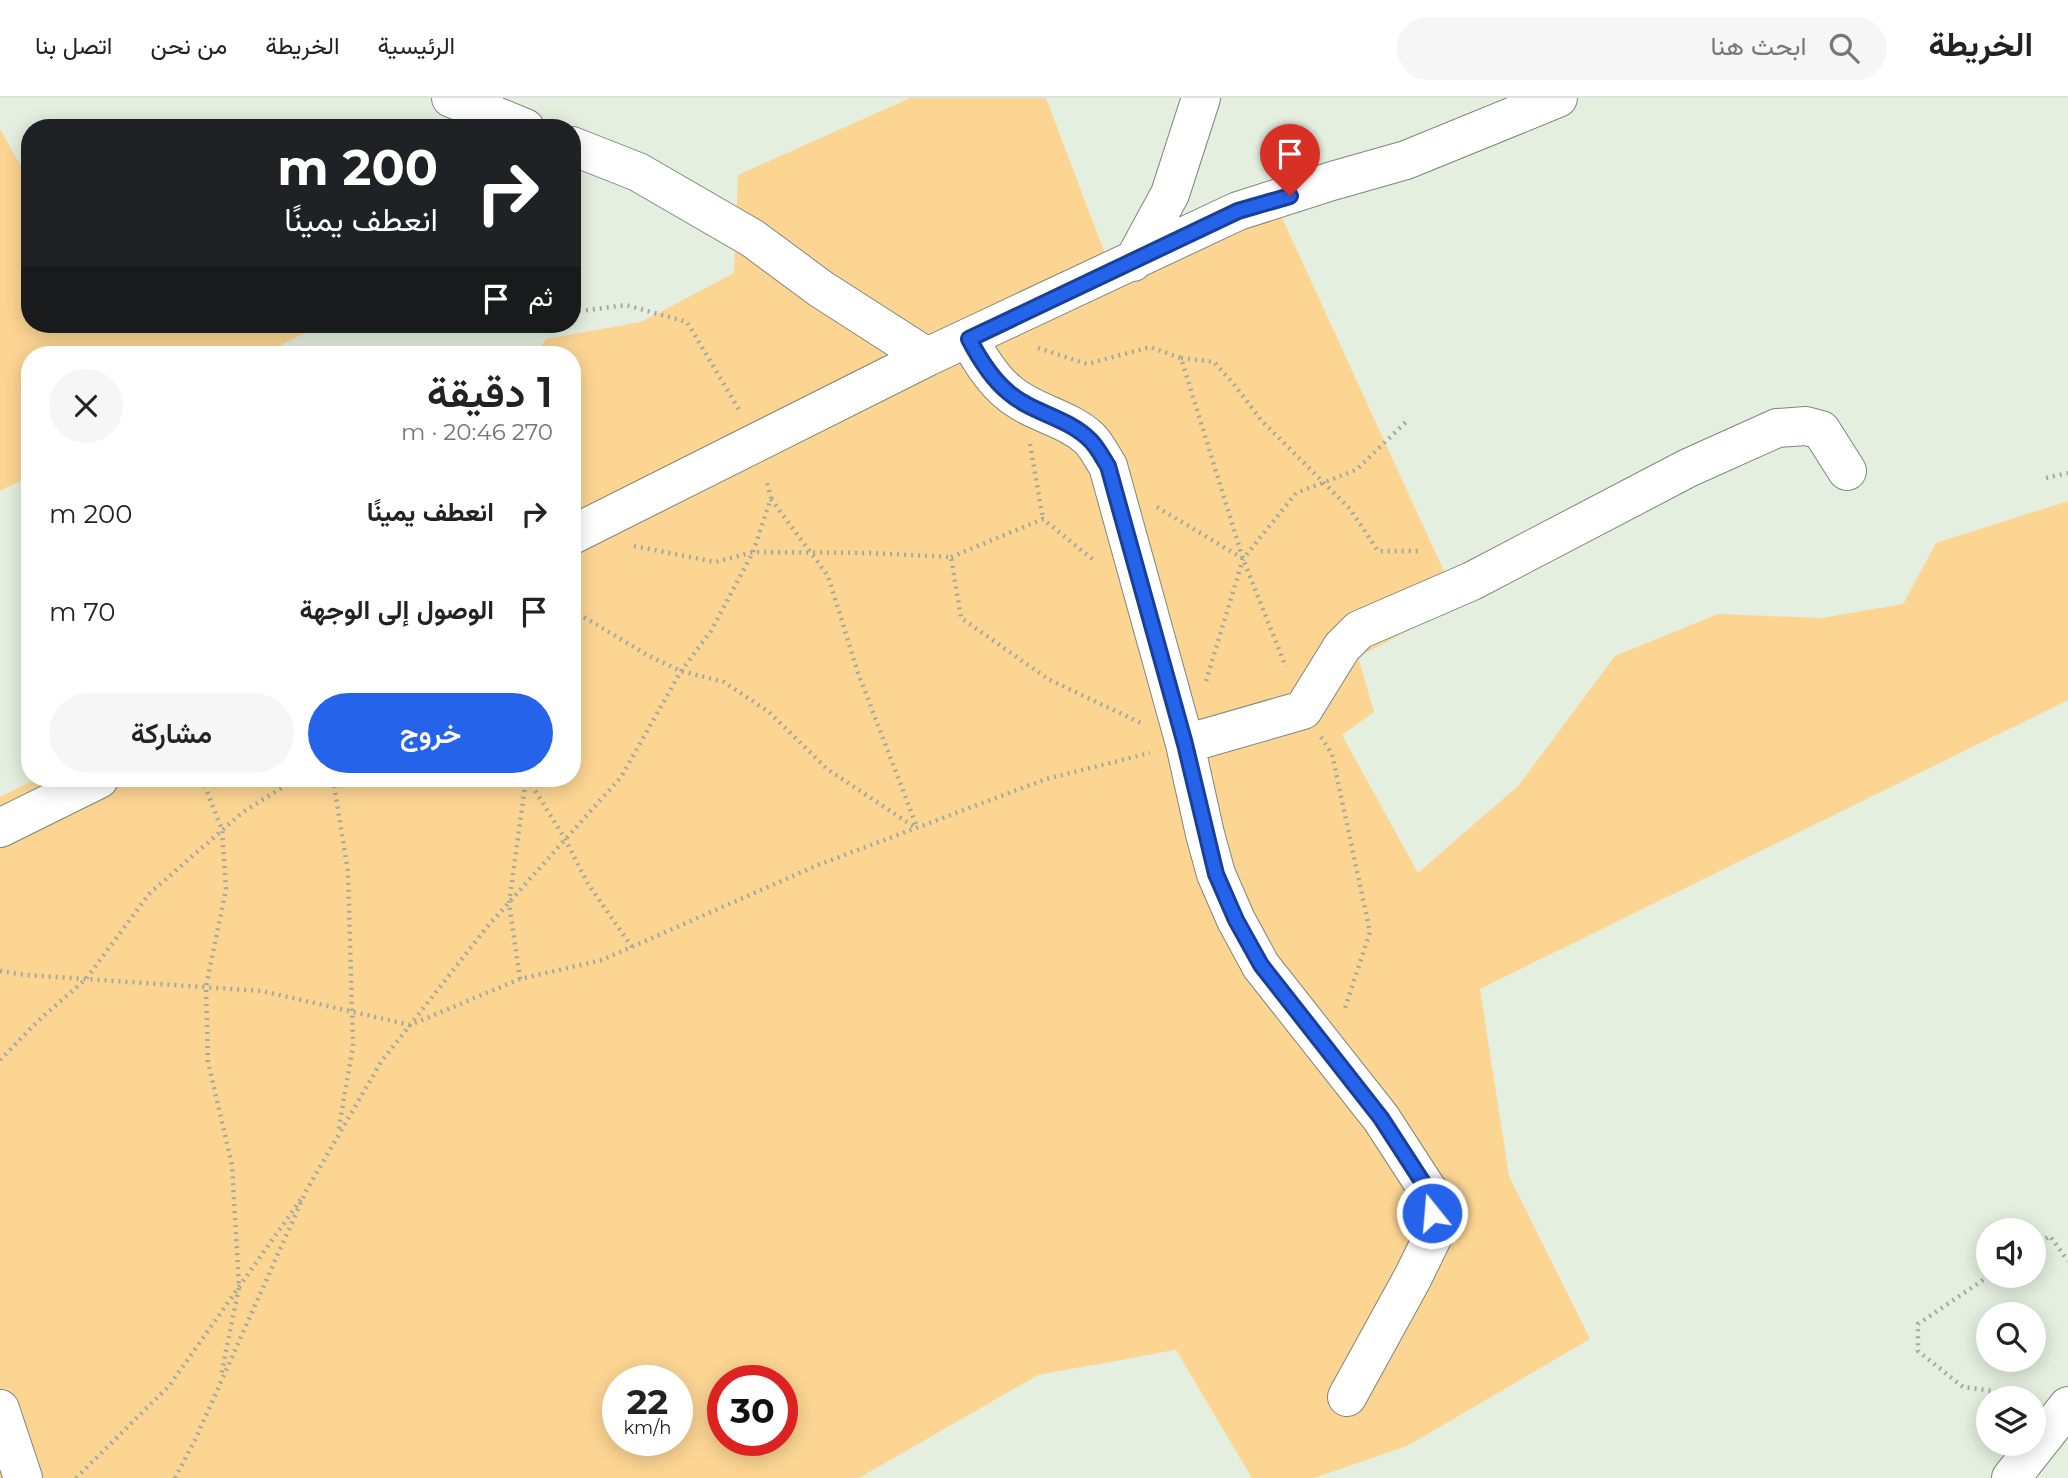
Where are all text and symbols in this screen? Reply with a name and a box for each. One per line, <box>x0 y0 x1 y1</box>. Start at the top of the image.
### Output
search box <box>1397 17 1887 80</box>
text: الخريطة <box>1929 24 2033 64</box>
icon: search <box>1825 29 1863 67</box>
text: ابحث هنا <box>1710 30 1807 62</box>
text: اتصل بنا <box>35 31 112 60</box>
text: من نحن <box>150 31 227 60</box>
text: الخريطة <box>265 31 340 60</box>
text: الرئيسية <box>378 31 455 60</box>
pin <box>1260 124 1320 196</box>
icon: arrive <box>1271 135 1309 173</box>
text: 200 m <box>277 138 438 197</box>
icon: right <box>462 147 553 238</box>
text: انعطف يمينًا <box>284 200 438 239</box>
icon: arrive <box>477 280 515 318</box>
text: ثم <box>529 281 553 313</box>
text: 1 دقيقة <box>427 366 553 418</box>
button: close <box>49 369 123 443</box>
text: 270 m · 20:46 <box>401 418 553 446</box>
icon: right <box>515 495 553 533</box>
text: انعطف يمينًا <box>367 496 494 528</box>
text: 200 m <box>49 498 133 530</box>
icon: arrive <box>515 593 553 631</box>
text: الوصول إلى الوجهة <box>300 594 494 626</box>
text: 70 m <box>49 596 115 628</box>
button: مشاركة <box>49 693 294 773</box>
button: خروج <box>308 693 553 773</box>
position arrow <box>1395 1176 1469 1250</box>
map controls <box>1976 1218 2046 1456</box>
button: sound <box>1976 1218 2046 1288</box>
button: search <box>1976 1302 2046 1372</box>
speed limit sign: 30 <box>707 1365 798 1456</box>
text: 22 <box>627 1380 668 1423</box>
button: layers <box>1976 1386 2046 1456</box>
text: km/h <box>623 1417 672 1439</box>

